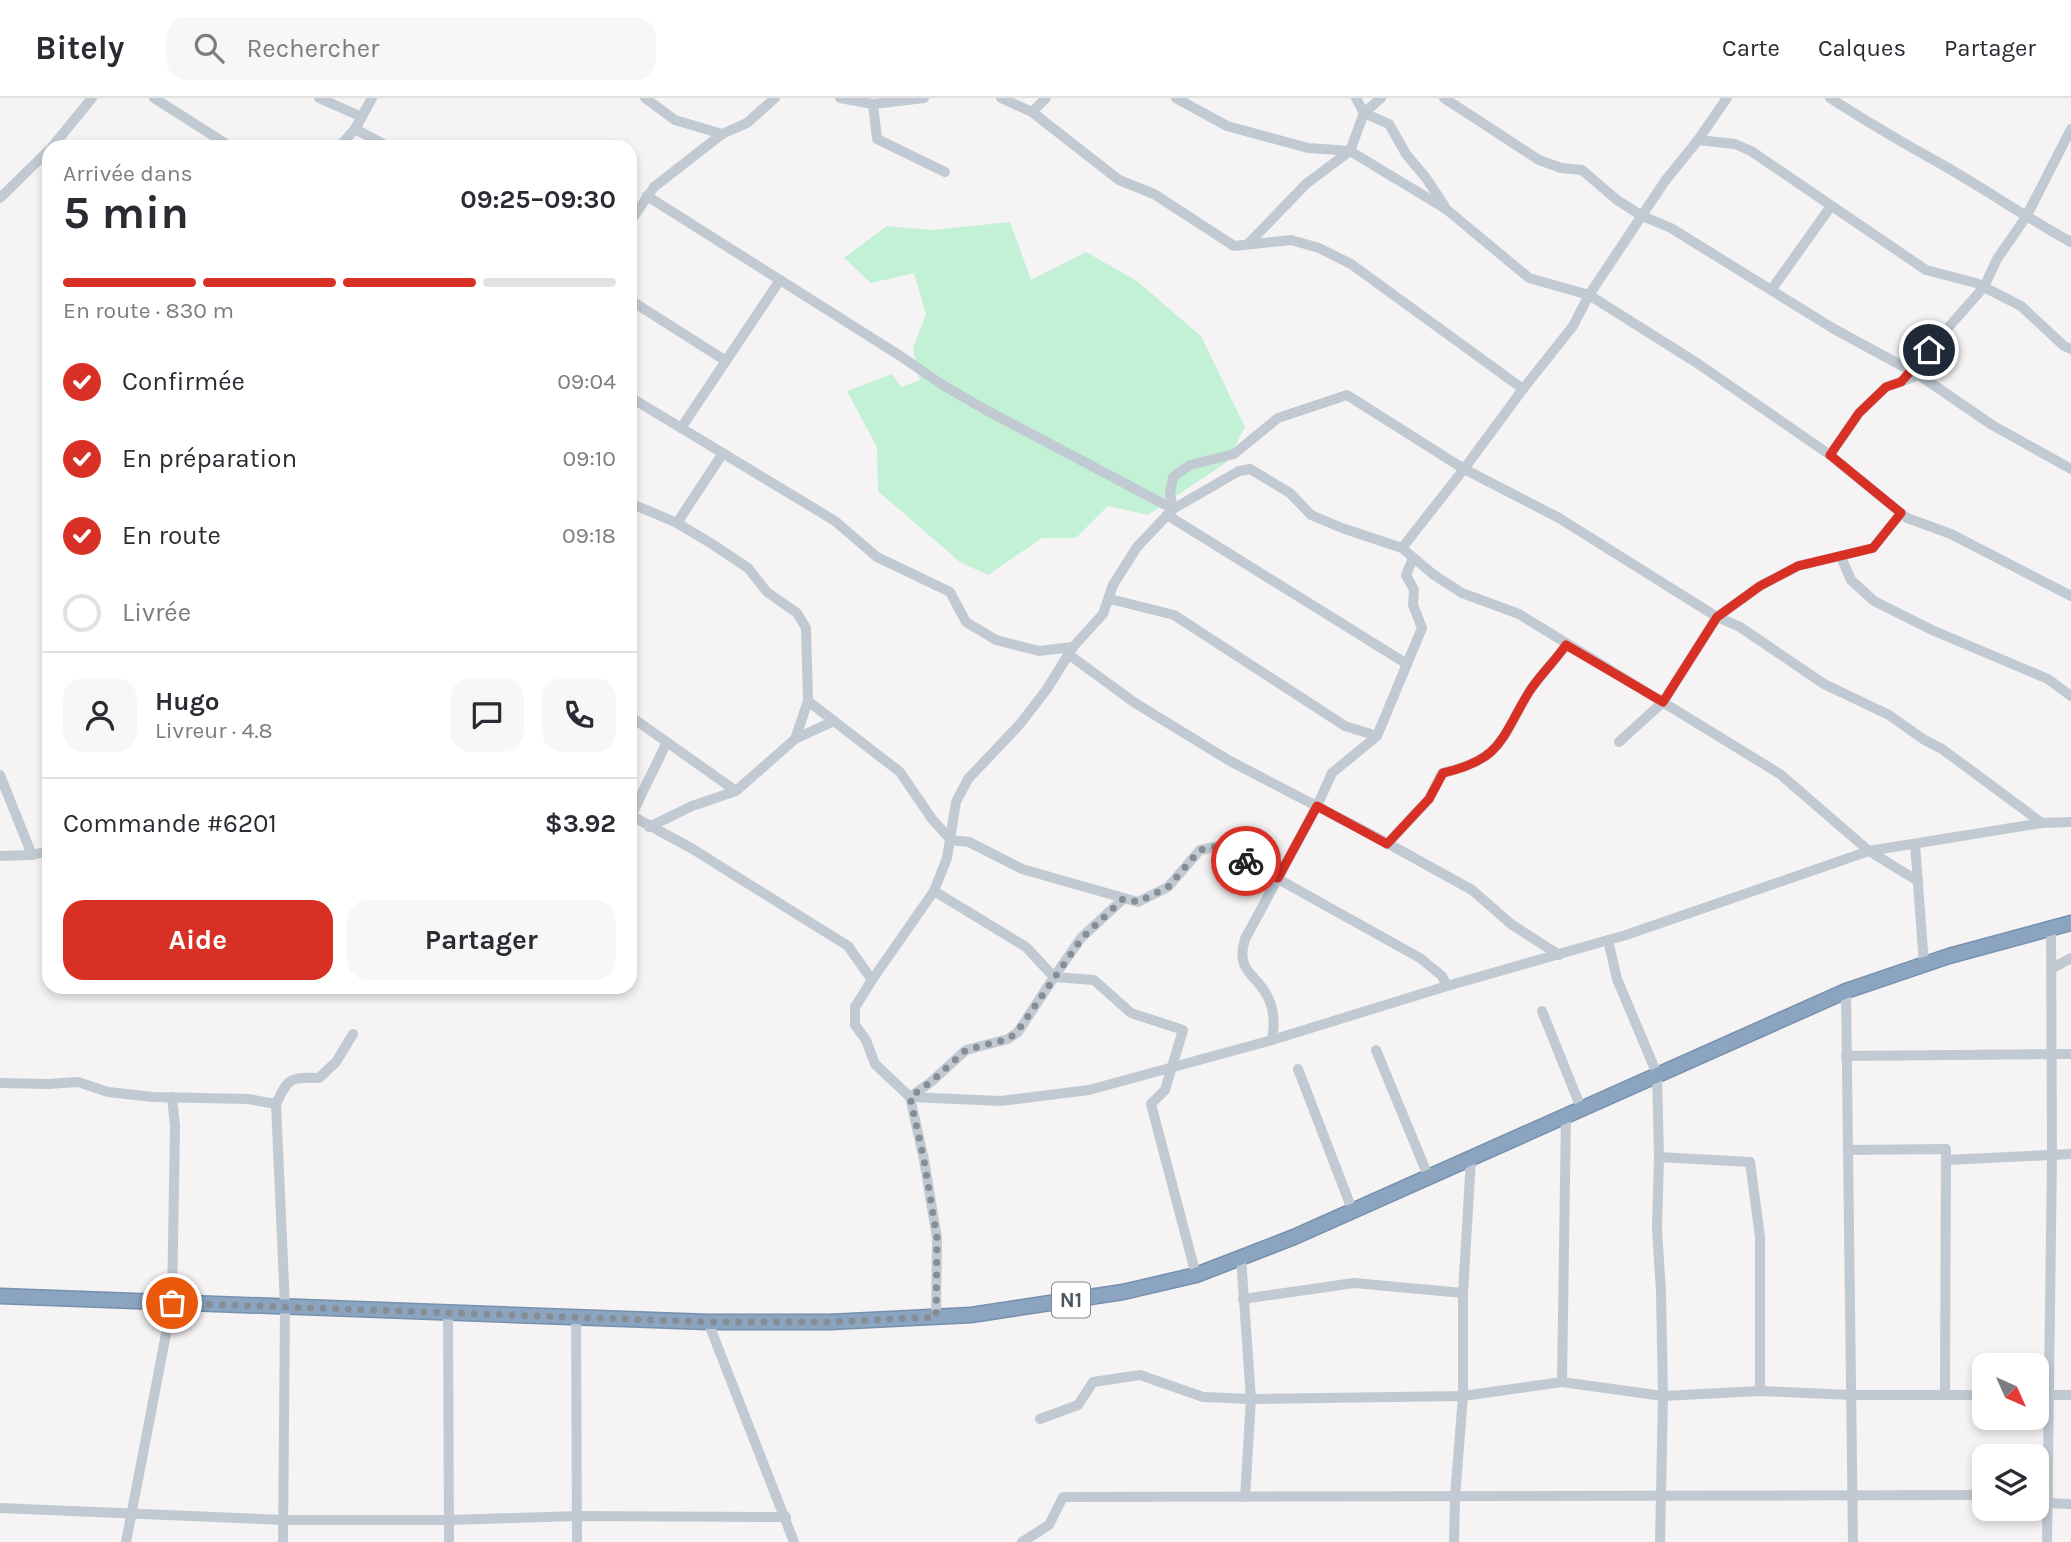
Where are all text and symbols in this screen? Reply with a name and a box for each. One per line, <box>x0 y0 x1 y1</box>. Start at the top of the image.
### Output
search box <box>166 17 656 80</box>
text: Bitely <box>35 29 124 67</box>
icon: search <box>190 29 228 67</box>
text: Rechercher <box>246 33 379 64</box>
text: Carte <box>1722 34 1780 62</box>
text: Calques <box>1818 34 1906 62</box>
text: Partager <box>1944 34 2036 62</box>
text: Arrivée dans <box>63 160 193 187</box>
text: 09:25–09:30 <box>460 184 616 215</box>
text: 5 min <box>63 186 189 240</box>
text: En route · 830 m <box>63 297 234 324</box>
pin <box>1899 320 1959 380</box>
icon: home <box>1910 331 1948 369</box>
icon: check <box>63 363 101 401</box>
text: Confirmée <box>122 366 245 397</box>
text: 09:04 <box>557 368 616 395</box>
icon: check <box>63 440 101 478</box>
text: En préparation <box>122 443 297 474</box>
text: 09:10 <box>562 445 616 472</box>
icon: check <box>63 517 101 555</box>
text: En route <box>122 520 221 551</box>
text: 09:18 <box>562 522 616 549</box>
text: Livrée <box>122 597 191 628</box>
button: person <box>63 678 137 752</box>
button: chat <box>450 678 524 752</box>
button: phone <box>542 678 616 752</box>
text: Hugo <box>155 686 220 717</box>
text: Livreur · 4.8 <box>155 717 273 744</box>
text: Commande #6201 <box>63 808 277 839</box>
text: $3.92 <box>545 808 616 839</box>
courier <box>1211 826 1281 896</box>
icon: bike <box>1227 842 1265 880</box>
button: Aide <box>63 900 333 980</box>
button: Partager <box>347 900 616 980</box>
pin <box>142 1273 202 1333</box>
road number: N1 <box>1052 1282 1090 1318</box>
icon: bag <box>153 1284 191 1322</box>
north arrow <box>1972 1353 2049 1430</box>
map controls <box>1972 1353 2049 1521</box>
button: layers <box>1972 1444 2049 1521</box>

